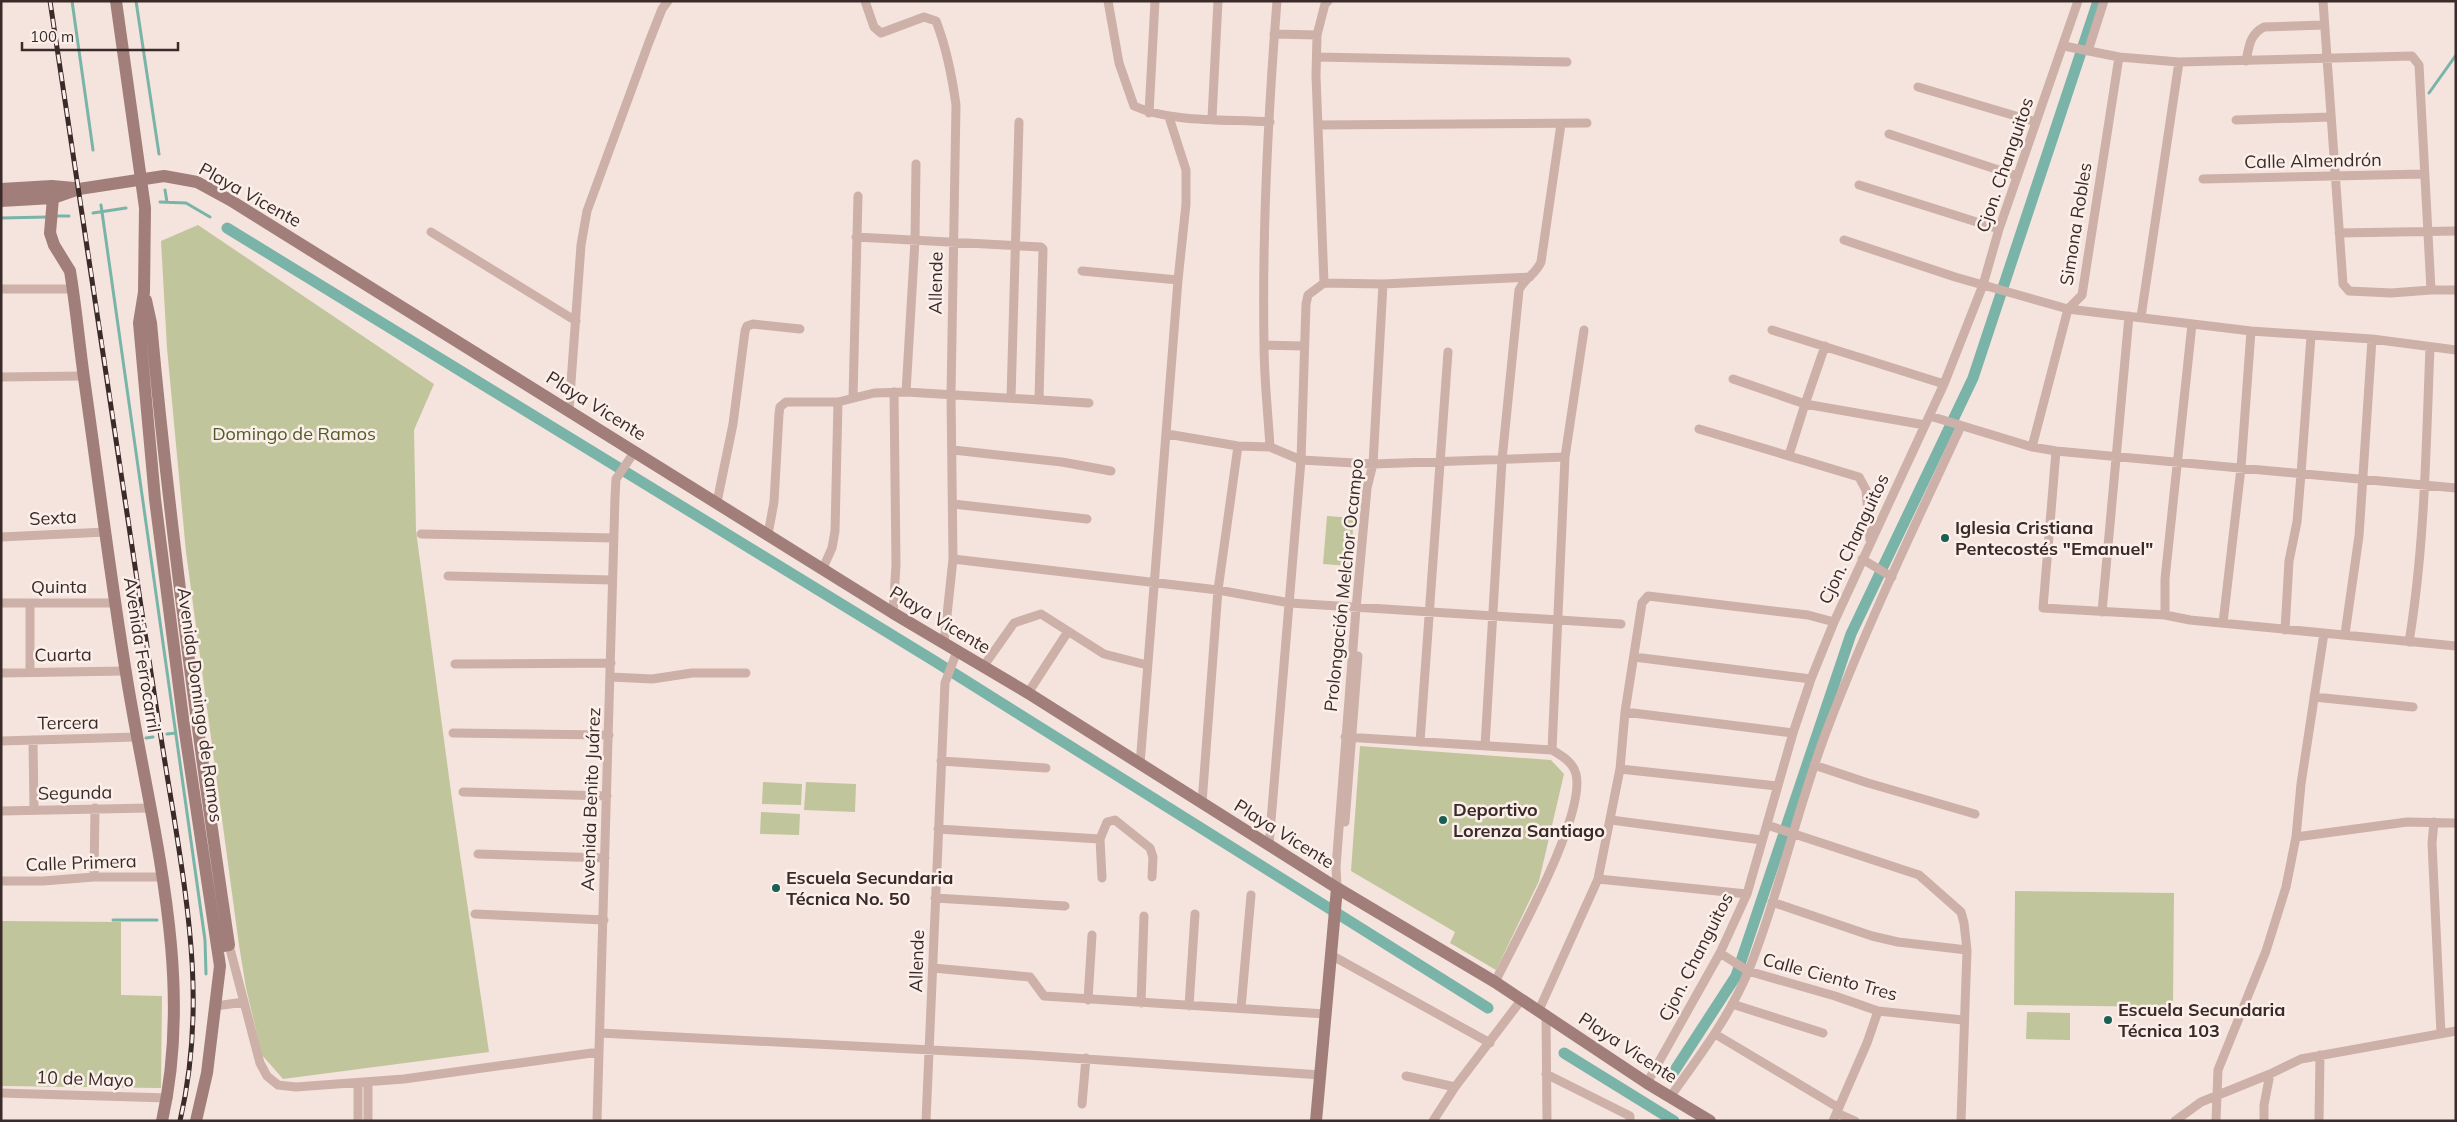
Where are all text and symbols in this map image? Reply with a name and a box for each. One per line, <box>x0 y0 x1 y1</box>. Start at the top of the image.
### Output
scale bar <box>22 20 179 52</box>
text: 100 m <box>30 27 74 46</box>
street label: Cjon. Changuitos <box>1971 94 2038 235</box>
street label: Calle Almendrón <box>2244 148 2382 173</box>
street label: Playa Vicente <box>195 157 305 232</box>
street label: Simona Robles <box>2054 161 2097 287</box>
street label: Allende <box>923 251 948 315</box>
street label: Playa Vicente <box>542 366 650 445</box>
park label: Domingo de Ramos <box>212 422 376 445</box>
street label: Prolongación Melchor Ocampo <box>1319 457 1368 713</box>
street label: Cjon. Changuitos <box>1813 470 1894 608</box>
street label: Sexta <box>29 505 77 530</box>
place label: Iglesia Cristiana Pentecostés "Emanuel" <box>1955 516 2153 560</box>
marker: Iglesia Cristiana Pentecostés "Emanuel" <box>1939 532 1951 544</box>
street label: Quinta <box>31 575 87 598</box>
street label: Avenida Ferrocarril <box>119 576 166 734</box>
street label: Playa Vicente <box>886 580 995 659</box>
street label: Avenida Domingo de Ramos <box>173 586 228 824</box>
street label: Cuarta <box>34 643 92 666</box>
street label: Avenida Benito Juárez <box>576 707 605 891</box>
street label: Tercera <box>37 710 99 735</box>
street label: Segunda <box>38 780 112 805</box>
street label: Playa Vicente <box>1230 794 1338 873</box>
place label: Deportivo Lorenza Santiago <box>1453 798 1605 842</box>
marker: Deportivo Lorenza Santiago <box>1437 814 1449 826</box>
street label: Calle Primera <box>25 849 137 876</box>
place label: Escuela Secundaria Técnica No. 50 <box>786 866 953 910</box>
marker: Escuela Secundaria Técnica No. 50 <box>770 882 782 894</box>
street label: Cjon. Changuitos <box>1653 889 1738 1025</box>
street label: Allende <box>904 929 929 993</box>
street label: Calle Ciento Tres <box>1760 947 1900 1006</box>
place label: Escuela Secundaria Técnica 103 <box>2118 998 2285 1042</box>
street label: Playa Vicente <box>1574 1007 1682 1088</box>
marker: Escuela Secundaria Técnica 103 <box>2102 1014 2114 1026</box>
street label: 10 de Mayo <box>36 1065 134 1092</box>

